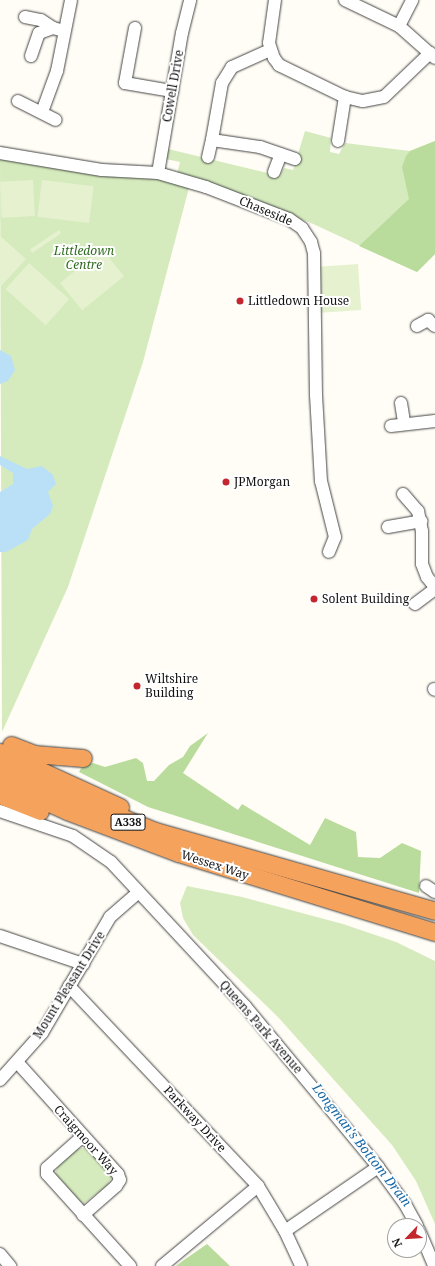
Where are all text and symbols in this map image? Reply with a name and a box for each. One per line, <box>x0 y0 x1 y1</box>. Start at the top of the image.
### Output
street label: Cowell Drive <box>160 49 186 123</box>
street label: Chaseside <box>237 193 295 229</box>
park label: Littledown Centre <box>54 244 114 272</box>
place label: Littledown House <box>248 294 349 308</box>
marker: Littledown House <box>235 296 245 306</box>
place label: JPMorgan <box>234 475 290 489</box>
marker: JPMorgan <box>221 477 231 487</box>
place label: Solent Building <box>322 592 409 606</box>
marker: Solent Building <box>309 594 319 604</box>
place label: Wiltshire Building <box>145 672 198 700</box>
marker: Wiltshire Building <box>132 681 142 691</box>
road number: A338 <box>110 813 146 831</box>
street label: Wessex Way <box>179 847 251 883</box>
street label: Mount Pleasant Drive <box>30 929 108 1041</box>
street label: Queens Park Avenue <box>217 978 305 1076</box>
water label: Longman's Bottom Drain <box>309 1080 415 1210</box>
street label: Parkway Drive <box>161 1083 229 1155</box>
street label: Craigmoor Way <box>51 1102 121 1178</box>
north arrow <box>387 1218 427 1258</box>
text: N <box>388 1236 405 1250</box>

